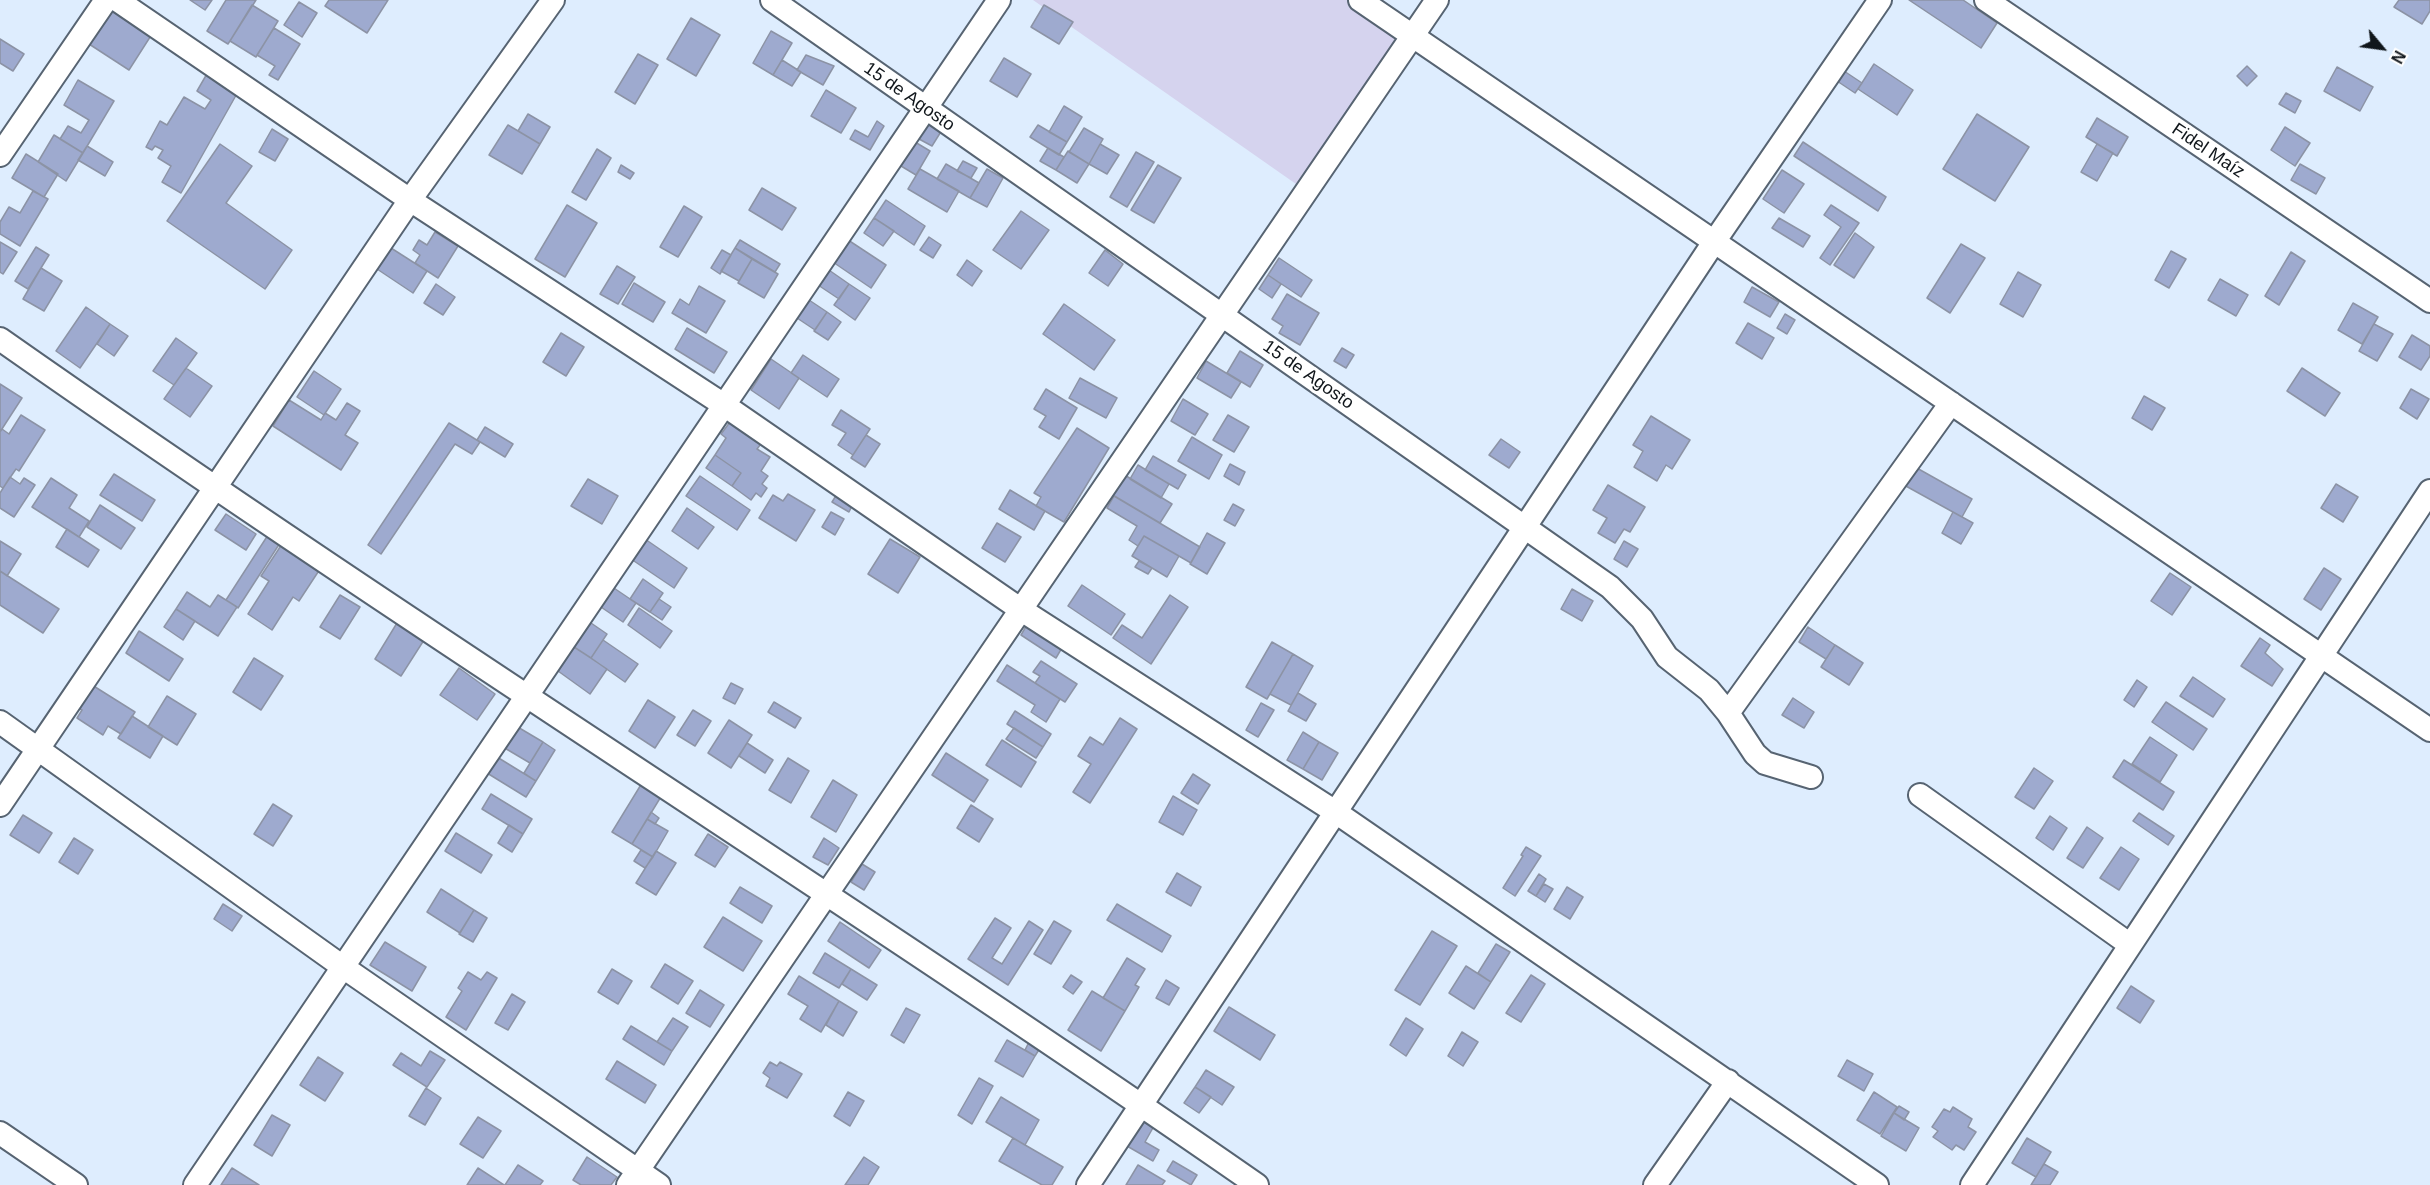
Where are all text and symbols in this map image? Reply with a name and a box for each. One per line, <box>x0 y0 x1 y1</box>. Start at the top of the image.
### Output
north arrow <box>2352 18 2412 78</box>
text: N <box>2388 48 2408 66</box>
street label: 15 de Agosto <box>859 58 959 136</box>
street label: Fidel Maíz <box>2168 119 2248 183</box>
street label: 15 de Agosto <box>1258 336 1358 414</box>

